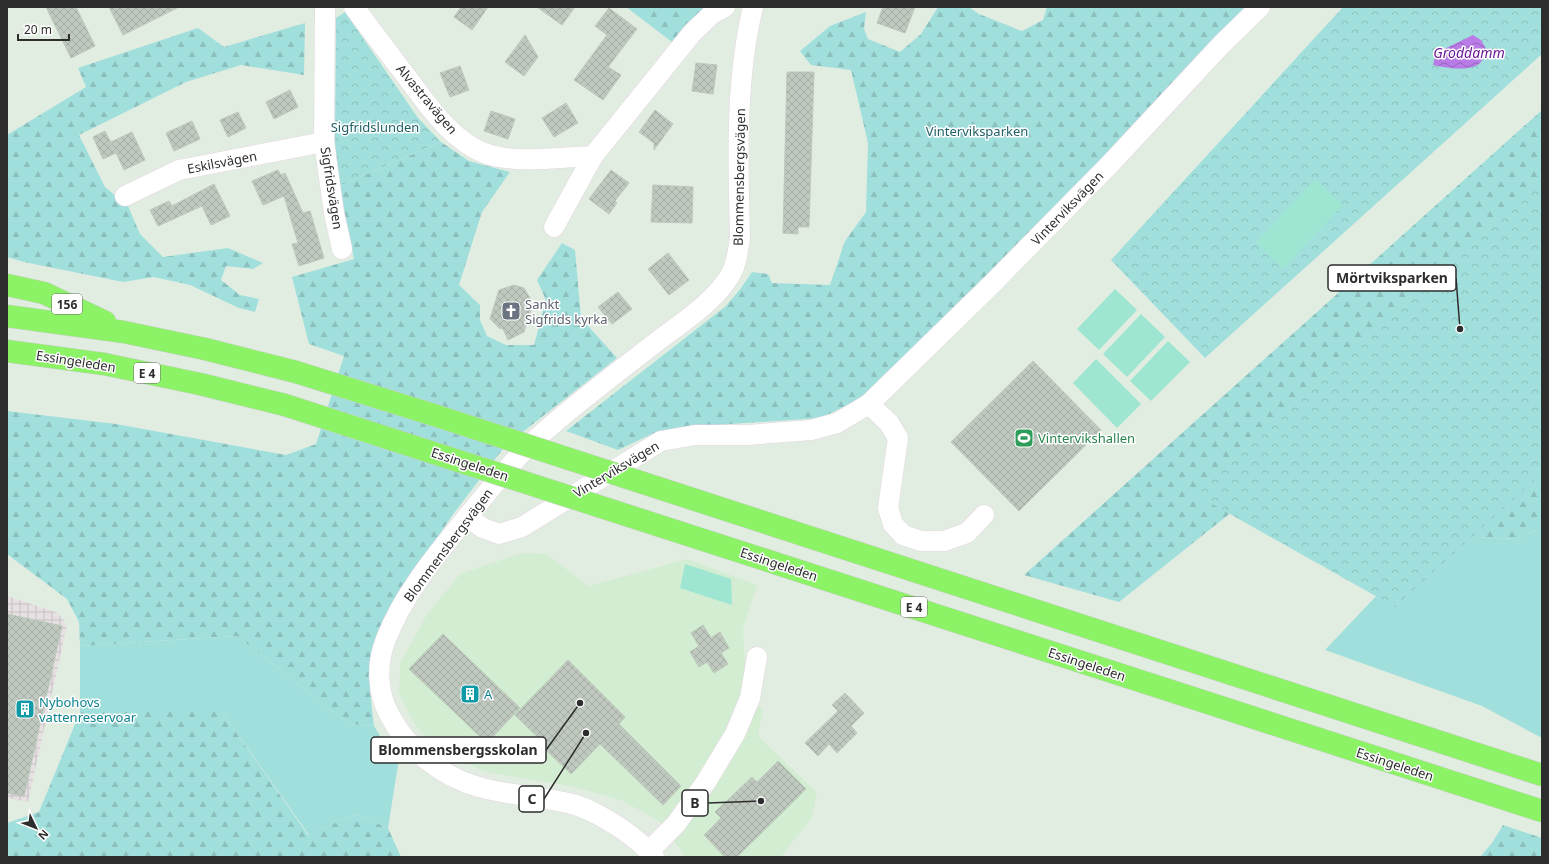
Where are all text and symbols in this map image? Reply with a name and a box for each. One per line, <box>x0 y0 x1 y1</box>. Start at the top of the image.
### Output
scale bar <box>18 16 69 42</box>
text: 20 m <box>24 21 52 38</box>
water label: Groddamm <box>1433 43 1505 62</box>
street label: Alvastravägen <box>392 60 462 138</box>
street label: Blommensbergsvägen <box>729 108 749 246</box>
park label: Sigfridslunden <box>331 118 419 136</box>
park label: Vinterviksparken <box>926 122 1028 140</box>
street label: Eskilsvägen <box>186 146 258 178</box>
street label: Sigfridsvägen <box>317 146 347 230</box>
street label: Vinterviksvägen <box>1027 167 1107 249</box>
callout: Mörtviksparken <box>1328 265 1456 291</box>
text: Mörtviksparken <box>1336 268 1448 287</box>
road number: 156 <box>52 294 82 314</box>
place label: Sankt Sigfrids kyrka <box>525 295 607 328</box>
church icon: Sankt Sigfrids kyrka <box>500 300 522 322</box>
street label: Essingeleden <box>35 346 117 376</box>
road number: E 4 <box>134 363 160 383</box>
sports icon: Vintervikshallen <box>1013 427 1035 449</box>
place label: Vintervikshallen <box>1038 429 1135 447</box>
street label: Vinterviksvägen <box>570 436 662 502</box>
street label: Essingeleden <box>429 443 511 485</box>
street label: Blommensbergsvägen <box>399 485 497 605</box>
street label: Essingeleden <box>738 543 820 585</box>
road number: E 4 <box>901 597 927 617</box>
street label: Essingeleden <box>1046 643 1128 685</box>
building icon: A <box>459 683 481 705</box>
place label: A <box>484 685 493 703</box>
place label: Nybohovs vattenreservoar <box>39 693 137 726</box>
building icon: Nybohovs vattenreservoar <box>14 698 36 720</box>
callout: Blommensbergsskolan <box>371 737 546 763</box>
text: Blommensbergsskolan <box>378 740 538 759</box>
street label: Essingeleden <box>1354 743 1436 785</box>
callout: C <box>519 786 544 812</box>
text: C <box>528 789 537 808</box>
callout: B <box>682 790 708 816</box>
text: B <box>690 793 700 812</box>
north arrow <box>16 808 56 848</box>
text: N <box>35 827 52 844</box>

